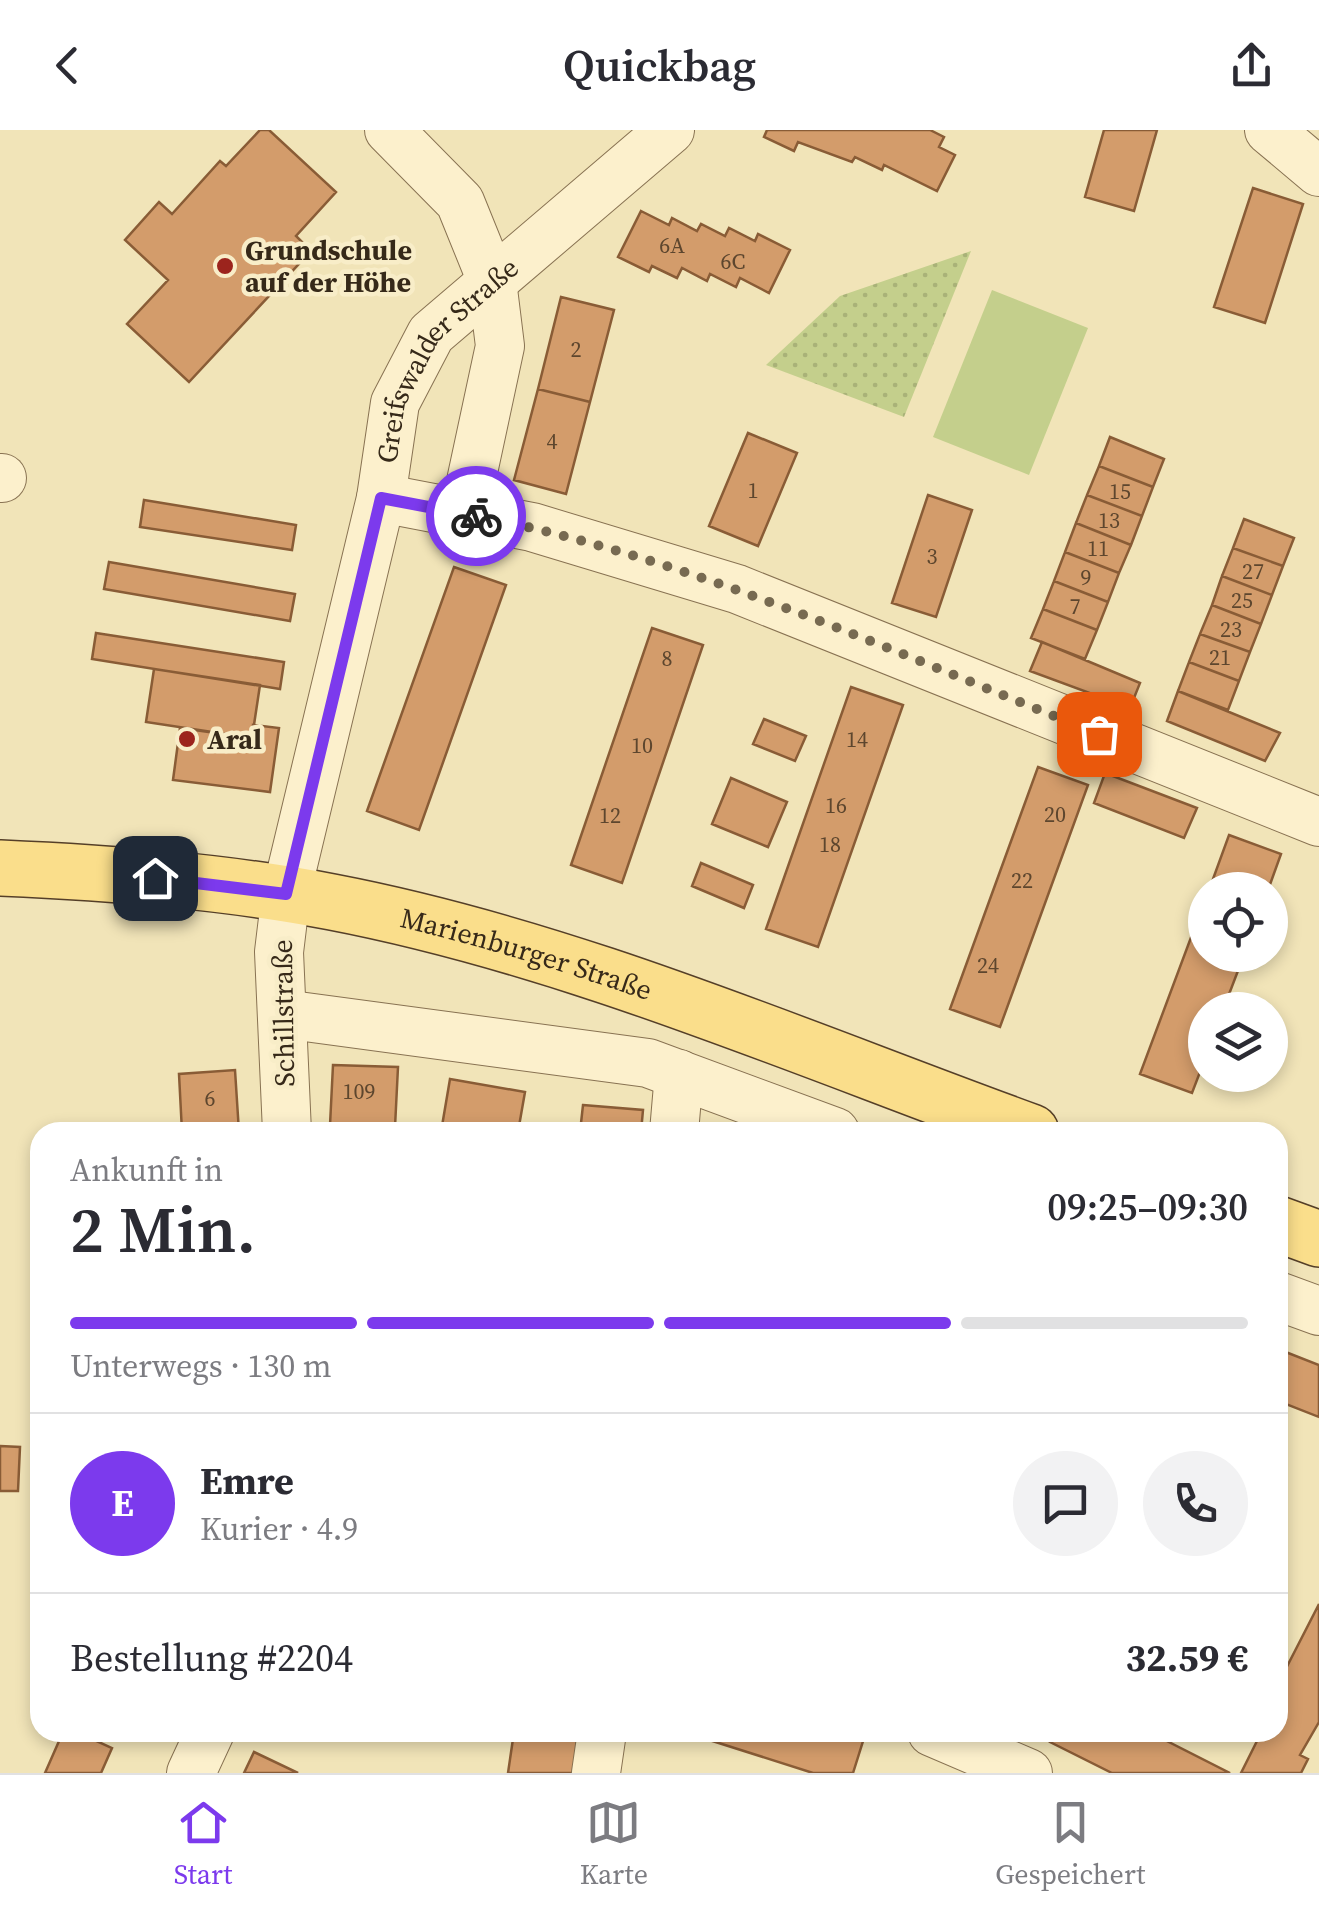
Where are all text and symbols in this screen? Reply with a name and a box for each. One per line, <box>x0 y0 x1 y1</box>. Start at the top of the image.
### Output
text: Quickbag <box>563 34 756 96</box>
icon: back <box>40 38 95 93</box>
icon: share <box>1224 38 1279 93</box>
house number: 6A <box>659 230 685 260</box>
place label: Grundschule auf der Höhe <box>245 231 412 301</box>
house number: 6C <box>721 246 746 276</box>
street label: Greifswalder Straße <box>367 249 526 466</box>
marker: Grundschule auf der Höhe <box>214 255 236 277</box>
house number: 2 <box>570 334 582 364</box>
house number: 4 <box>546 426 558 456</box>
courier <box>426 466 526 566</box>
house number: 1 <box>747 475 759 505</box>
house number: 15 <box>1109 476 1131 506</box>
icon: bike <box>449 489 504 544</box>
house number: 13 <box>1098 505 1120 535</box>
house number: 11 <box>1087 533 1109 563</box>
house number: 3 <box>926 541 938 571</box>
house number: 27 <box>1242 556 1264 586</box>
house number: 9 <box>1080 562 1092 592</box>
house number: 25 <box>1231 585 1253 615</box>
house number: 7 <box>1069 591 1081 621</box>
house number: 23 <box>1220 614 1242 644</box>
house number: 21 <box>1209 642 1231 672</box>
house number: 8 <box>661 643 673 673</box>
pin <box>1057 692 1142 777</box>
icon: bag <box>1072 707 1127 762</box>
place label: Aral <box>207 720 262 758</box>
house number: 14 <box>846 724 868 754</box>
marker: Aral <box>176 728 198 750</box>
house number: 10 <box>631 730 653 760</box>
house number: 16 <box>825 790 847 820</box>
house number: 20 <box>1044 799 1066 829</box>
house number: 12 <box>599 800 621 830</box>
house number: 18 <box>819 829 841 859</box>
pin <box>113 836 198 921</box>
icon: home <box>128 851 183 906</box>
house number: 22 <box>1011 865 1033 895</box>
map controls <box>1188 872 1288 1092</box>
button: locate <box>1188 872 1288 972</box>
street label: Marienburger Straße <box>397 898 657 1009</box>
street label: Schillstraße <box>263 939 303 1087</box>
house number: 24 <box>977 950 999 980</box>
button: layers <box>1188 992 1288 1092</box>
house number: 109 <box>342 1076 376 1106</box>
house number: 6 <box>204 1083 216 1113</box>
text: Ankunft in <box>70 1148 223 1192</box>
text: 09:25–09:30 <box>1047 1181 1248 1233</box>
text: 2 Min. <box>70 1185 256 1274</box>
text: Unterwegs · 130 m <box>70 1344 332 1388</box>
button: chat <box>1013 1451 1118 1556</box>
button: phone <box>1143 1451 1248 1556</box>
text: Emre <box>200 1455 294 1507</box>
text: E <box>111 1477 134 1529</box>
text: Kurier · 4.9 <box>200 1507 358 1551</box>
text: Bestellung #2204 <box>70 1632 353 1684</box>
text: 32.59 € <box>1125 1632 1248 1684</box>
tab: Start <box>174 1795 232 1893</box>
tab: Karte <box>580 1795 648 1893</box>
tab: Gespeichert <box>995 1795 1145 1893</box>

